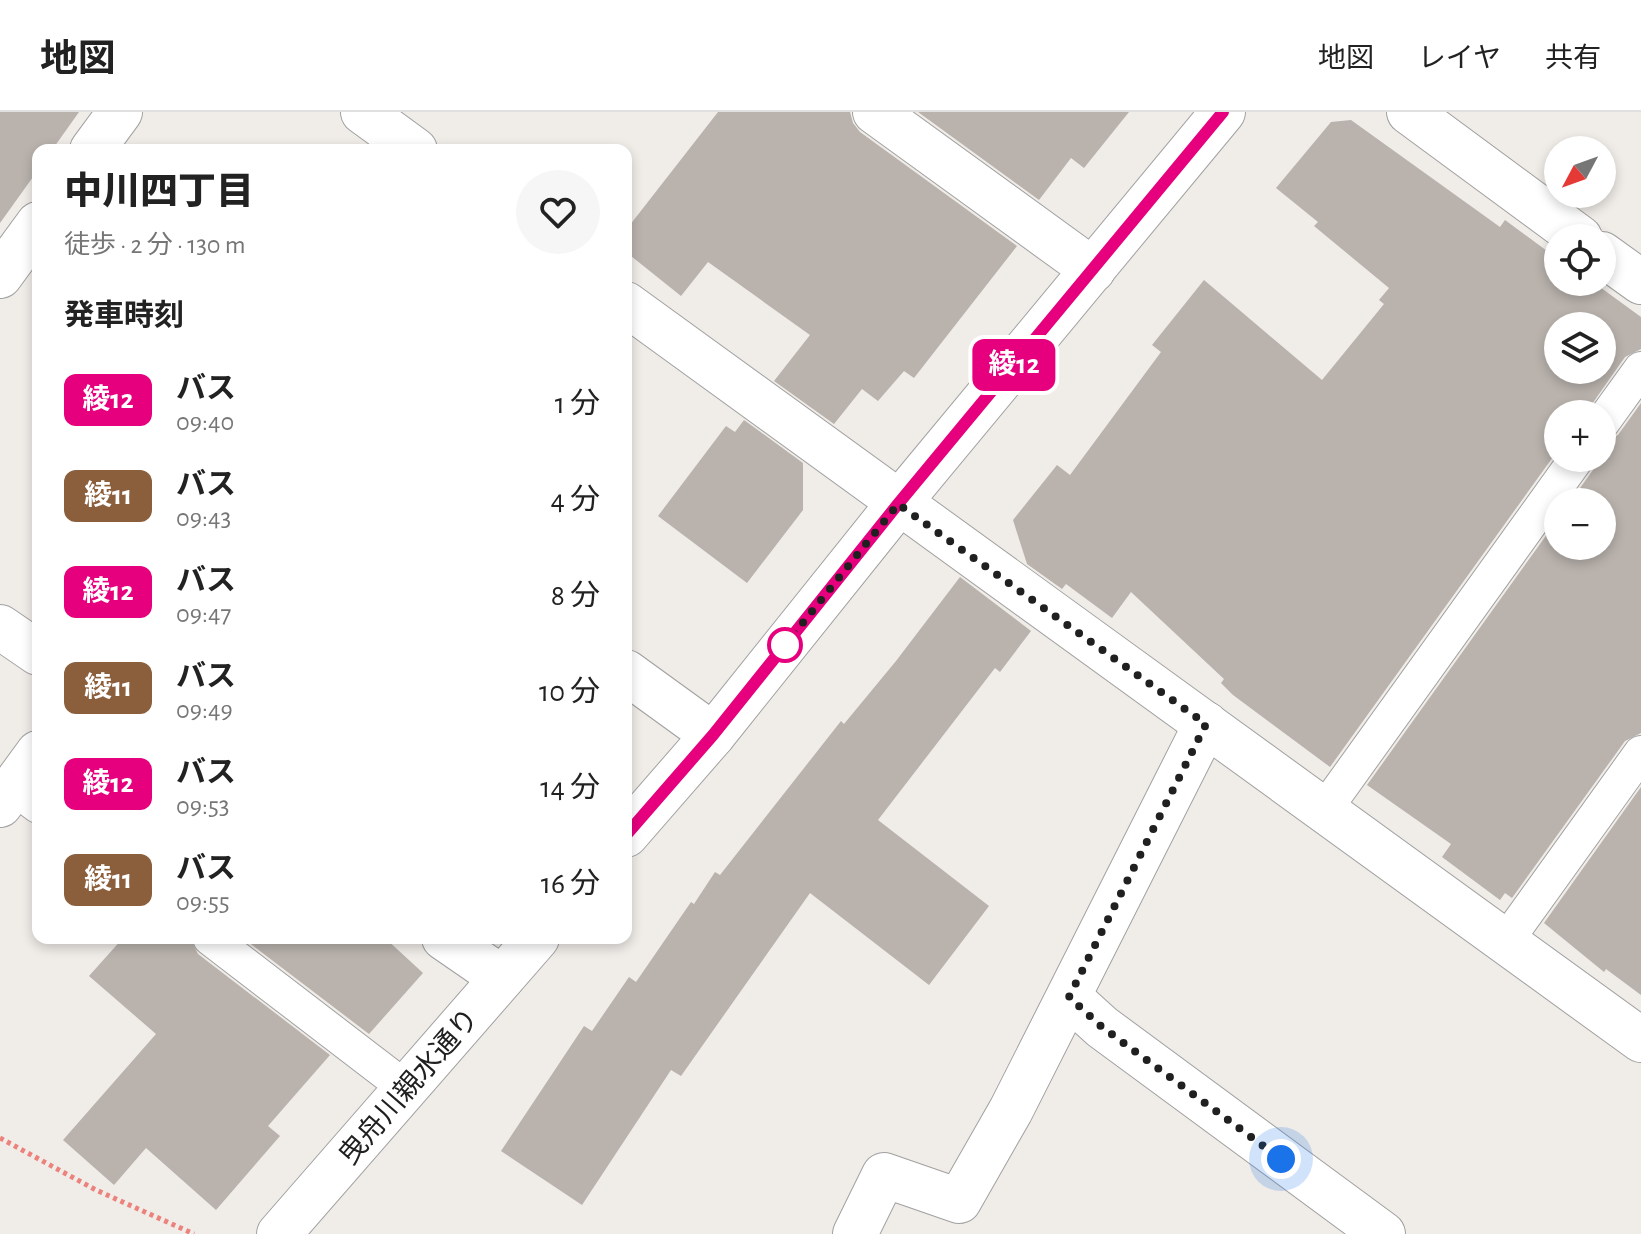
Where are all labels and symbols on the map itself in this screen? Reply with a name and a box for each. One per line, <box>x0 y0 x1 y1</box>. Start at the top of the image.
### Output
north arrow <box>1544 136 1616 208</box>
line badge: 綾12 <box>968 339 1060 391</box>
unlabelled marker <box>768 628 802 662</box>
street label: 曳舟川親水通り <box>333 1003 484 1170</box>
your location <box>1261 1139 1301 1179</box>

